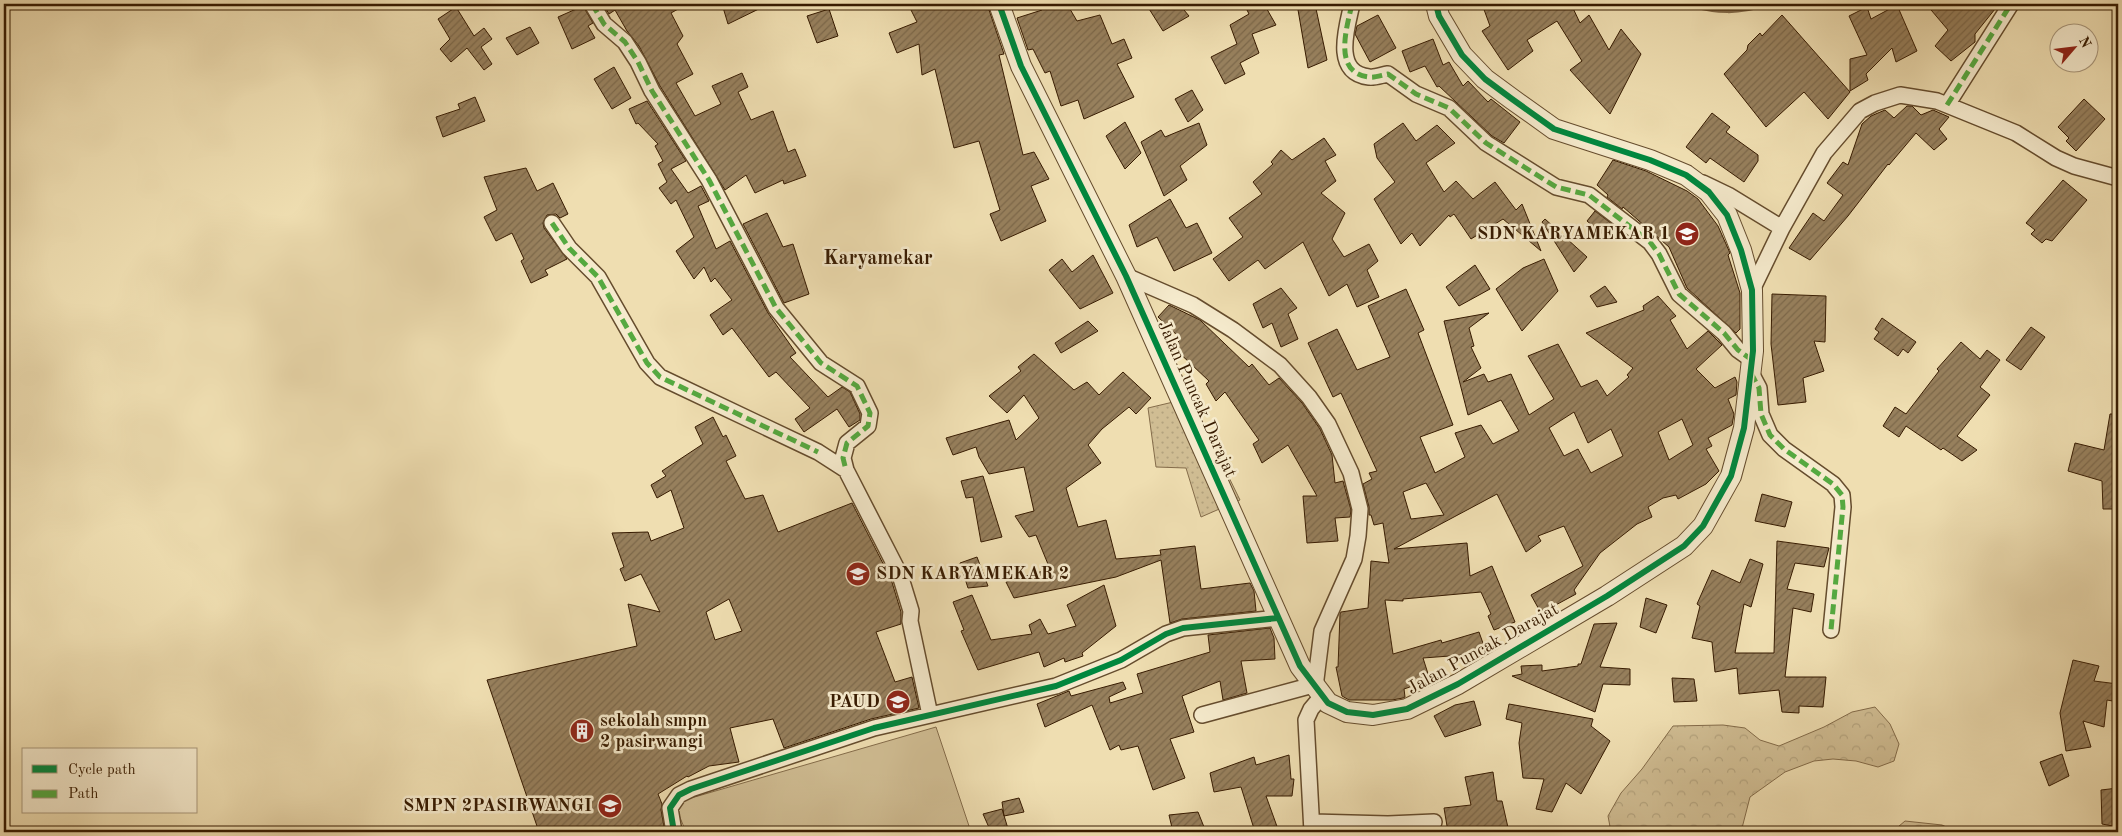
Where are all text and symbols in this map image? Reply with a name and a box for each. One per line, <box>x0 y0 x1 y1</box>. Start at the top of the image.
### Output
north arrow <box>2050 22 2100 72</box>
text: N <box>2076 34 2093 51</box>
school or university icon: SDN KARYAMEKAR 1 <box>1674 221 1700 247</box>
place label: SDN KARYAMEKAR 1 <box>1477 225 1670 243</box>
district label: Karyamekar <box>823 249 933 269</box>
street label: Jalan Puncak Darajat <box>1154 318 1240 480</box>
school or university icon: SDN KARYAMEKAR 2 <box>845 561 871 587</box>
place label: SDN KARYAMEKAR 2 <box>876 565 1069 583</box>
street label: Jalan Puncak Darajat <box>1404 600 1562 698</box>
school or university icon: PAUD <box>885 689 911 715</box>
place label: PAUD <box>829 693 880 711</box>
place label: sekolah smpn 2 pasirwangi <box>600 712 707 751</box>
building icon: sekolah smpn 2 pasirwangi <box>569 718 595 744</box>
legend <box>22 748 198 814</box>
text: Cycle path <box>68 763 136 778</box>
text: Path <box>68 787 98 802</box>
school or university icon: SMPN 2PASIRWANGI <box>597 793 623 819</box>
place label: SMPN 2PASIRWANGI <box>403 797 592 815</box>

